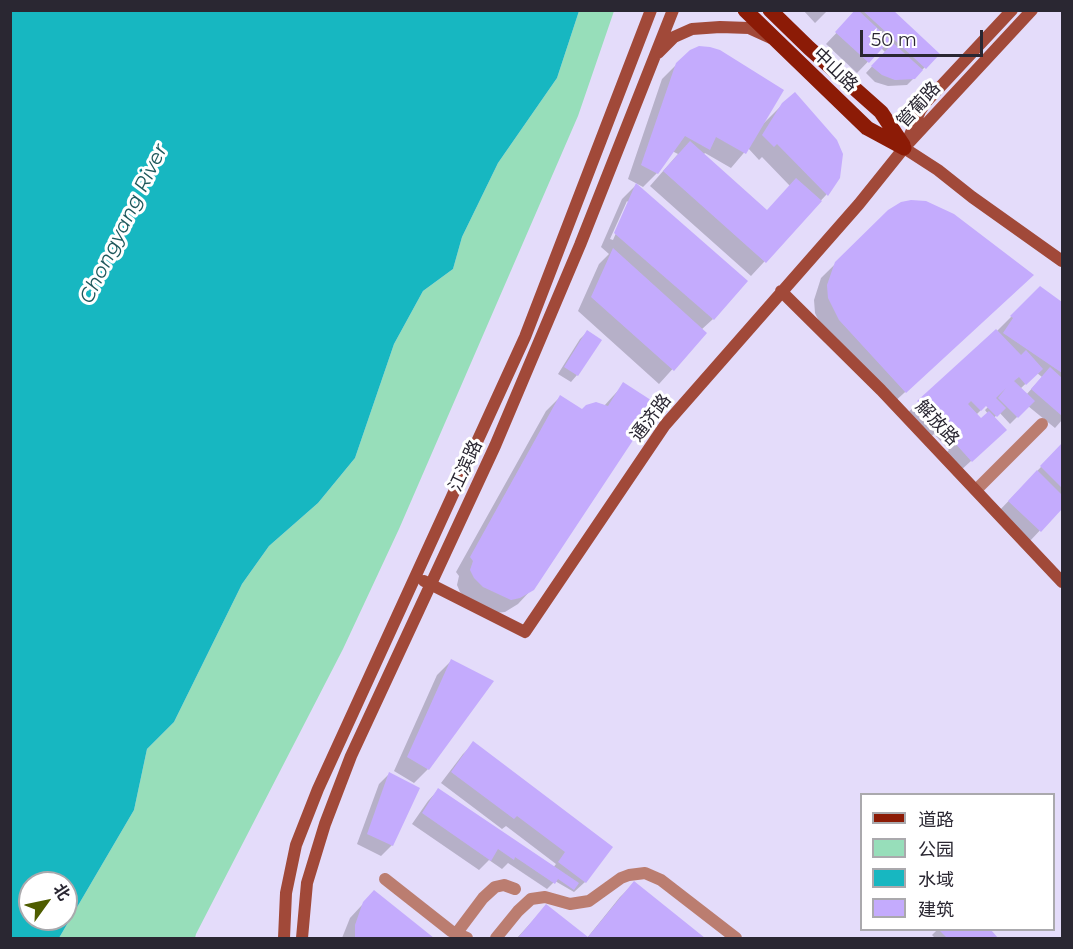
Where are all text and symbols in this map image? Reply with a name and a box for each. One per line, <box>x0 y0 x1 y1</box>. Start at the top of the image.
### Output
scale bar <box>863 18 986 56</box>
text: 50 m <box>871 29 917 51</box>
street label: 中山路 <box>808 43 862 97</box>
street label: 管葡路 <box>893 78 945 132</box>
water label: Chongyang River <box>75 140 173 308</box>
street label: 通济路 <box>626 390 676 446</box>
street label: 解放路 <box>911 396 963 450</box>
street label: 江滨路 <box>445 437 487 495</box>
legend <box>860 793 1055 931</box>
text: 道路 <box>918 809 954 831</box>
text: 公园 <box>918 839 954 861</box>
text: 水域 <box>918 869 954 891</box>
north arrow <box>18 871 78 931</box>
text: 北 <box>50 880 74 904</box>
text: 建筑 <box>918 899 954 921</box>

